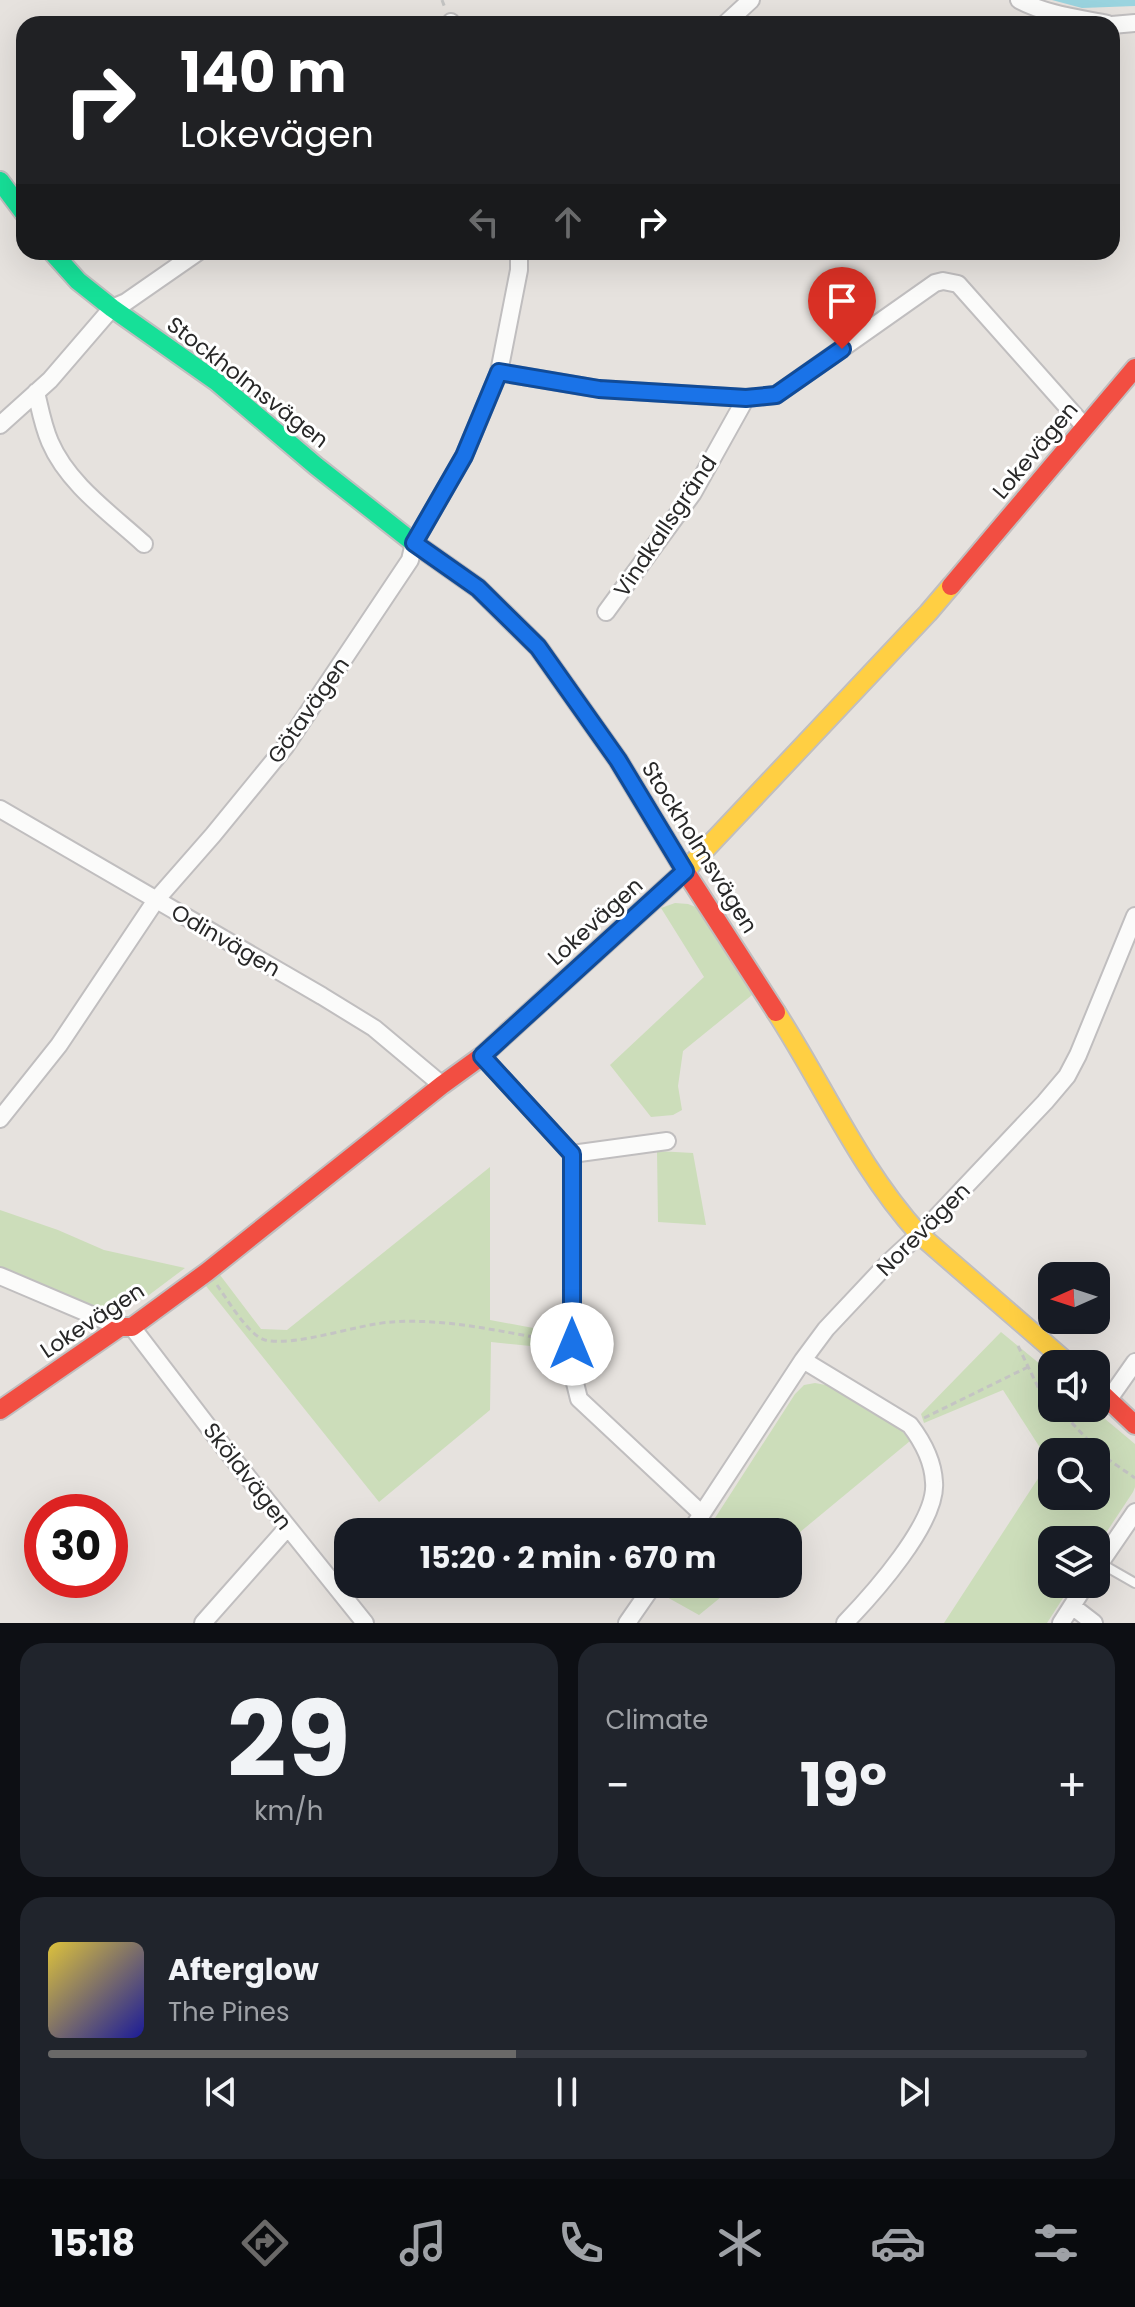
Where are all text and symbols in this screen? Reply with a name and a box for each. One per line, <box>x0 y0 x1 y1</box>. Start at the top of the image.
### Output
text: 140 m <box>180 33 347 112</box>
icon: right <box>48 48 152 152</box>
text: Lokevägen <box>180 109 374 160</box>
icon: left <box>462 200 506 244</box>
icon: ahead <box>546 200 590 244</box>
icon: right <box>630 200 674 244</box>
pin <box>808 267 876 349</box>
icon: arrive <box>820 279 864 323</box>
street label: Stockholmsvägen <box>160 309 335 455</box>
street label: Lokevägen <box>985 395 1085 506</box>
street label: Vindkallsgränd <box>607 449 724 603</box>
street label: Götavägen <box>260 651 357 770</box>
street label: Stockholmsvägen <box>634 755 765 939</box>
street label: Lokevägen <box>541 870 650 972</box>
street label: Odinvägen <box>165 897 286 984</box>
street label: Norevägen <box>870 1176 977 1283</box>
north arrow <box>1038 1262 1110 1334</box>
map controls <box>1038 1262 1110 1598</box>
street label: Lokevägen <box>34 1275 150 1366</box>
position arrow <box>530 1302 614 1386</box>
button: sound <box>1038 1350 1110 1422</box>
street label: Sköldvägen <box>196 1416 299 1536</box>
button: search <box>1038 1438 1110 1510</box>
speed limit sign: 30 <box>24 1494 128 1598</box>
button: layers <box>1038 1526 1110 1598</box>
text: 15:20 · 2 min · 670 m <box>420 1536 716 1579</box>
text: 29 <box>227 1667 350 1812</box>
text: Climate <box>606 1702 708 1738</box>
text: 19° <box>800 1743 887 1827</box>
text: − <box>606 1755 630 1816</box>
text: + <box>1057 1755 1087 1816</box>
text: km/h <box>254 1793 323 1829</box>
text: Afterglow <box>168 1948 319 1991</box>
text: The Pines <box>168 1994 290 2030</box>
icon: previous <box>199 2070 243 2114</box>
icon: pause <box>545 2070 589 2114</box>
icon: next <box>892 2070 936 2114</box>
icon: directions <box>237 2215 293 2271</box>
icon: music <box>395 2215 451 2271</box>
icon: phone <box>553 2215 609 2271</box>
icon: climate <box>712 2215 768 2271</box>
icon: car <box>870 2215 926 2271</box>
icon: filters <box>1028 2215 1084 2271</box>
text: 15:18 <box>51 2218 135 2269</box>

